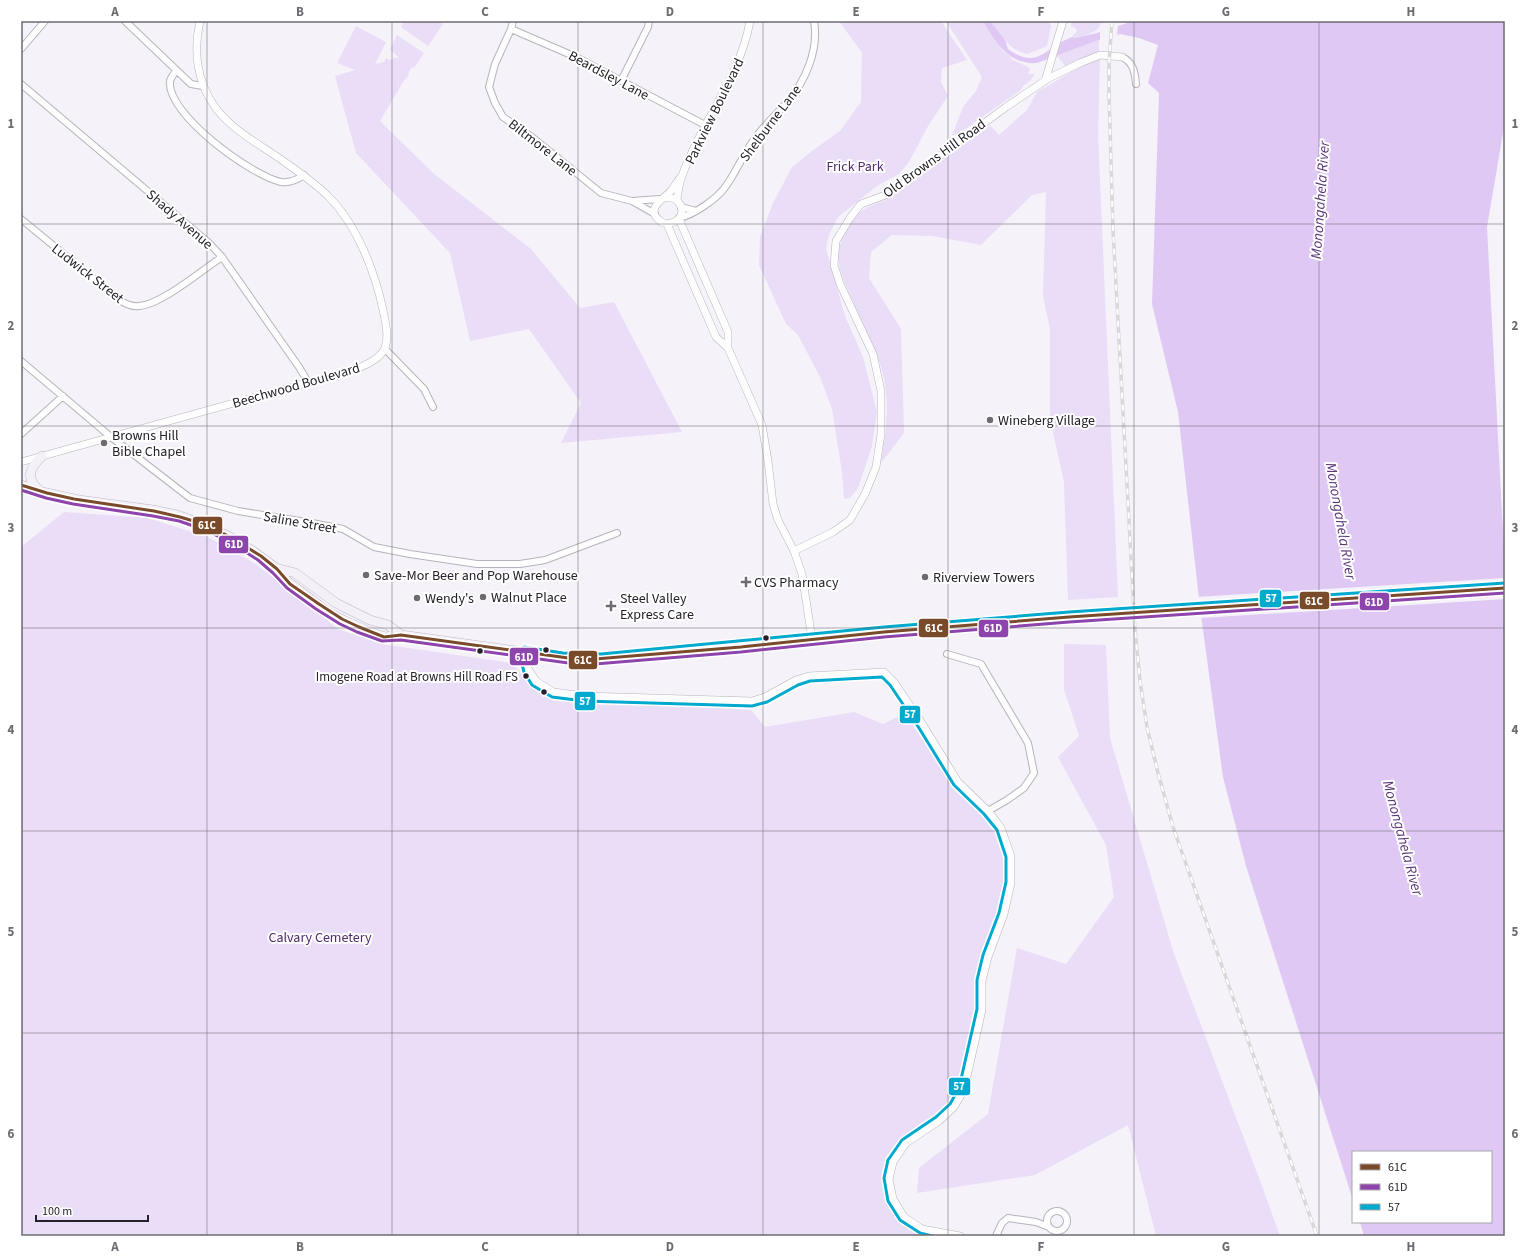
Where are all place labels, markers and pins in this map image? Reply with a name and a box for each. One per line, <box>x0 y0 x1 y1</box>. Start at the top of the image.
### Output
place label: Wineberg Village <box>998 411 1095 431</box>
marker: Wineberg Village <box>985 415 995 425</box>
place label: Browns Hill Bible Chapel <box>112 426 186 462</box>
marker: Browns Hill Bible Chapel <box>99 438 109 448</box>
place label: Save-Mor Beer and Pop Warehouse <box>374 566 578 586</box>
place label: Riverview Towers <box>933 568 1035 588</box>
marker: Save-Mor Beer and Pop Warehouse <box>361 570 371 580</box>
marker: Riverview Towers <box>920 572 930 582</box>
place label: CVS Pharmacy <box>754 573 839 593</box>
marker: CVS Pharmacy <box>741 577 751 587</box>
place label: Walnut Place <box>491 588 567 608</box>
place label: Wendy's <box>425 589 474 609</box>
place label: Steel Valley Express Care <box>620 589 694 625</box>
marker: Walnut Place <box>478 592 488 602</box>
marker: Wendy's <box>412 593 422 603</box>
marker: Steel Valley Express Care <box>605 600 617 612</box>
unlabelled marker <box>761 633 771 643</box>
unlabelled marker <box>541 645 551 655</box>
unlabelled marker <box>475 646 485 656</box>
place label: Imogene Road at Browns Hill Road FS <box>316 668 518 686</box>
marker: Imogene Road at Browns Hill Road FS <box>521 671 531 681</box>
unlabelled marker <box>539 687 549 697</box>

